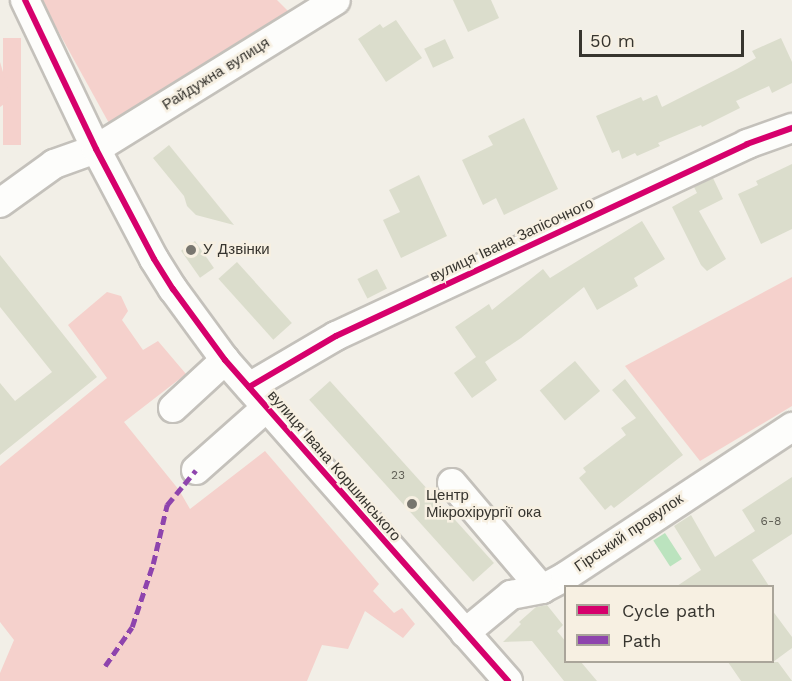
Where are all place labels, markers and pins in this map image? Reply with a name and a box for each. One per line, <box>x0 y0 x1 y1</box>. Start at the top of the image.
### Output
place label: У Дзвінки <box>203 241 270 259</box>
marker: У Дзвінки <box>184 243 198 257</box>
place label: Центр Мікрохірургії ока <box>426 486 541 521</box>
marker: Центр Мікрохірургії ока <box>403 495 421 513</box>

